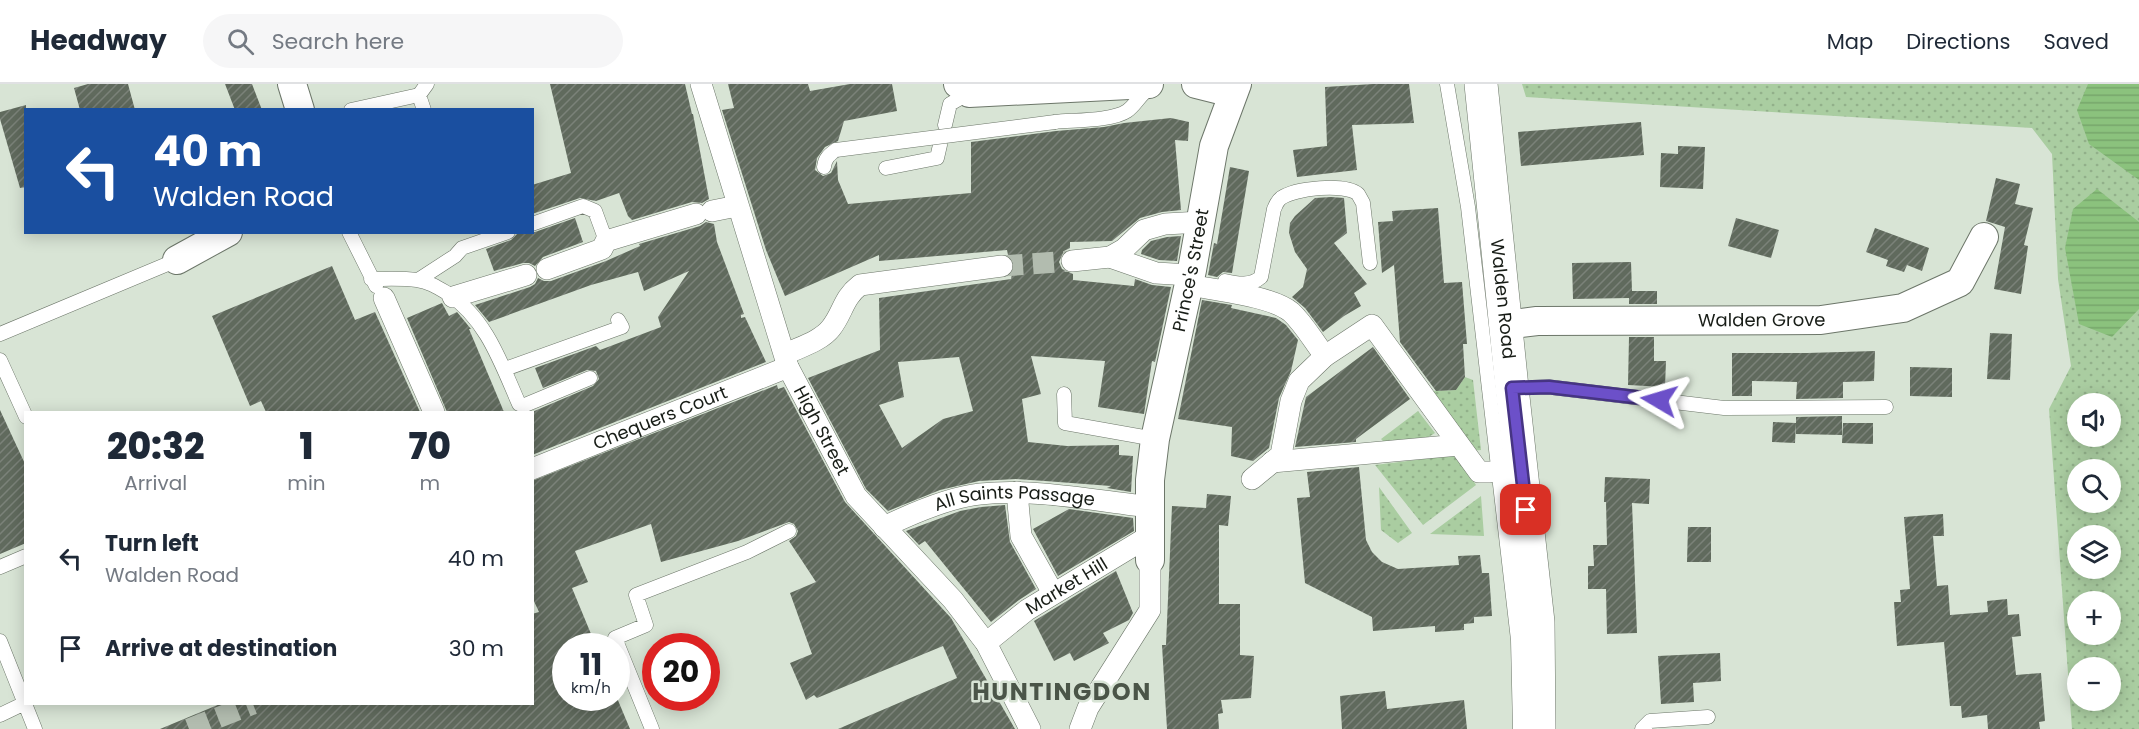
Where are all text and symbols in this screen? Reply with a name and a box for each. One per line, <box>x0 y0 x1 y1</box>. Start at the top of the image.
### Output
search box <box>203 14 623 68</box>
text: Headway <box>30 21 167 60</box>
icon: search <box>224 25 257 58</box>
text: Search here <box>272 26 404 57</box>
text: Map <box>1827 27 1873 56</box>
text: Directions <box>1906 27 2010 56</box>
text: Saved <box>2043 27 2109 56</box>
text: 40 m <box>153 122 262 181</box>
icon: left <box>54 132 132 210</box>
text: Walden Road <box>153 178 334 215</box>
street label: Prince's Street <box>1166 206 1215 334</box>
street label: Walden Road <box>1485 238 1522 360</box>
street label: Walden Grove <box>1698 307 1825 332</box>
position arrow <box>1627 368 1691 432</box>
street label: Chequers Court <box>589 379 731 455</box>
street label: High Street <box>788 381 856 480</box>
map controls <box>2067 393 2121 711</box>
button: sound <box>2067 393 2121 447</box>
text: 20:32 <box>107 421 204 472</box>
text: 1 <box>299 421 313 472</box>
text: 70 <box>409 421 451 472</box>
button: search <box>2067 459 2121 513</box>
text: Arrival <box>124 469 187 497</box>
text: min <box>287 469 326 497</box>
text: m <box>419 469 440 497</box>
street label: All Saints Passage <box>930 479 1097 517</box>
pin <box>1500 484 1551 535</box>
icon: arrive <box>1509 493 1542 526</box>
button: layers <box>2067 525 2121 579</box>
text: Turn left <box>105 528 199 559</box>
icon: left <box>54 542 87 575</box>
text: 40 m <box>448 543 504 574</box>
street label: Market Hill <box>1021 551 1112 620</box>
text: Walden Road <box>105 561 239 589</box>
button: + <box>2067 591 2121 645</box>
icon: arrive <box>54 632 87 665</box>
text: Arrive at destination <box>105 633 337 664</box>
text: 30 m <box>449 633 504 664</box>
speed limit sign: 20 <box>642 633 720 711</box>
text: 11 <box>580 643 602 686</box>
button: − <box>2067 657 2121 711</box>
district label: HUNTINGDON <box>972 675 1152 708</box>
text: km/h <box>571 677 611 698</box>

